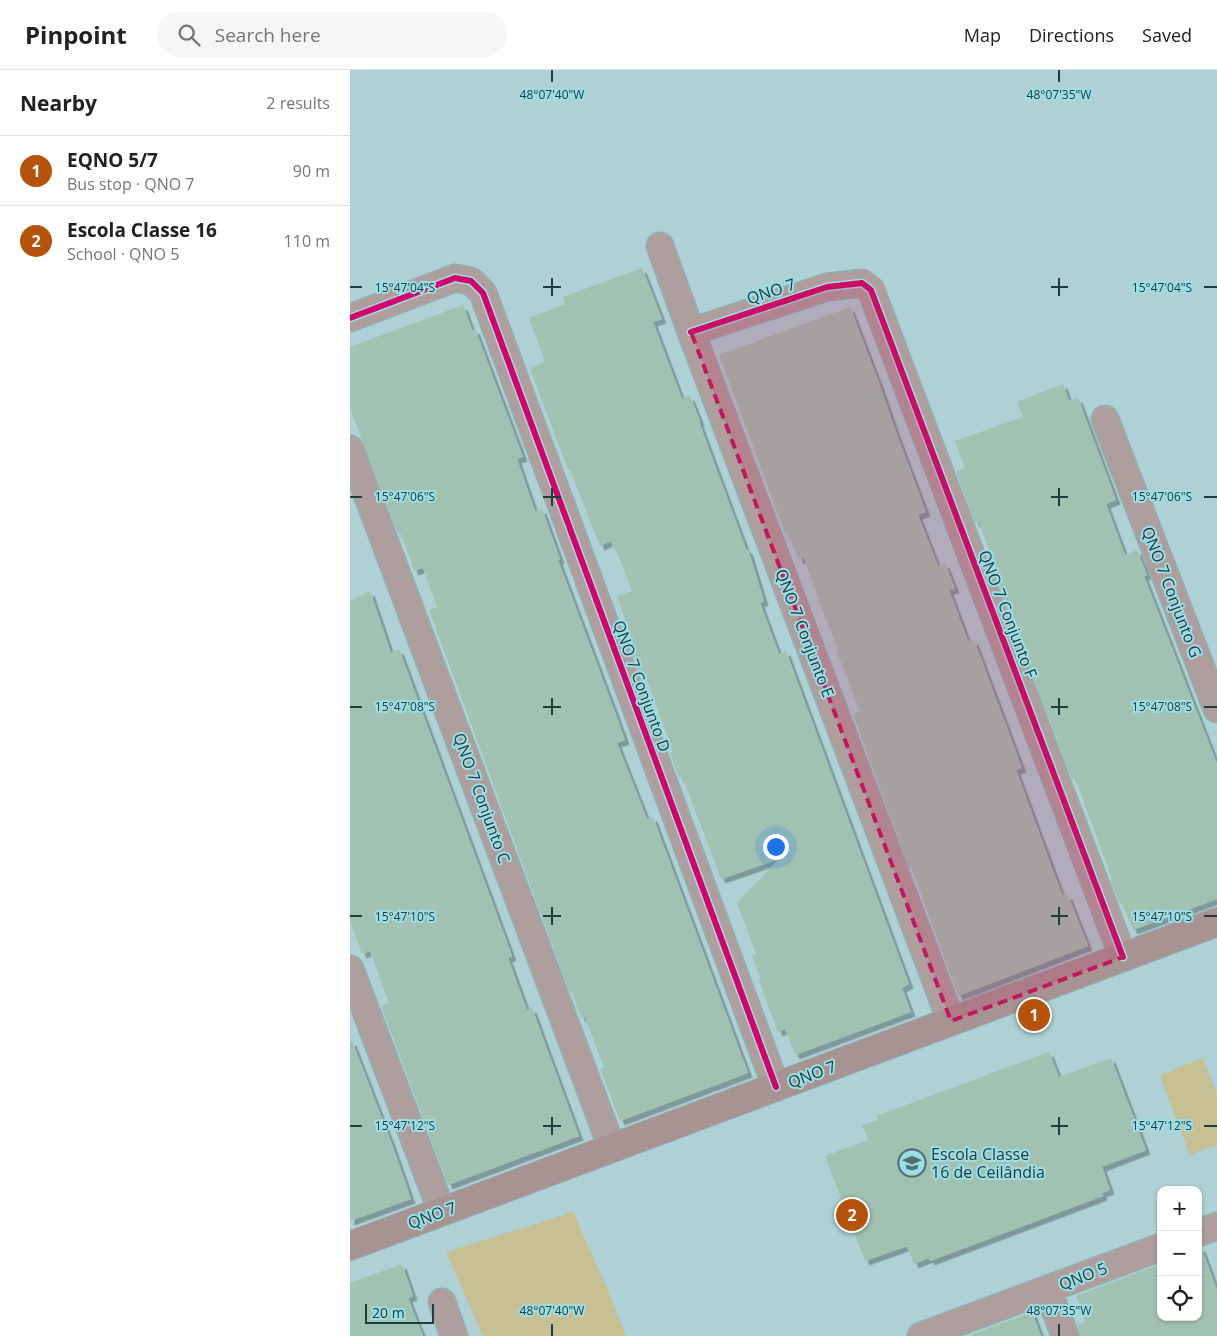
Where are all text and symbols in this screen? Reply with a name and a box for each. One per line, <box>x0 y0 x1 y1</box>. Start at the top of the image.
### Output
search box <box>157 12 507 57</box>
text: Pinpoint <box>25 18 127 51</box>
icon: search <box>175 21 203 49</box>
text: Search here <box>215 22 321 48</box>
text: Map <box>964 23 1001 47</box>
text: Directions <box>1029 23 1114 47</box>
text: Saved <box>1142 23 1192 47</box>
text: 48°07'40"W <box>520 86 584 103</box>
text: 48°07'35"W <box>1027 86 1091 103</box>
text: Nearby <box>20 89 97 117</box>
text: 2 results <box>266 92 330 114</box>
text: EQNO 5/7 <box>67 147 158 173</box>
text: 1 <box>31 160 41 182</box>
text: 90 m <box>293 160 330 182</box>
text: Bus stop · QNO 7 <box>67 173 194 195</box>
text: Escola Classe 16 <box>67 217 217 243</box>
text: 2 <box>31 230 41 252</box>
text: 110 m <box>284 230 330 252</box>
text: School · QNO 5 <box>67 243 179 265</box>
street label: QNO 7 <box>744 273 798 309</box>
text: 15°47'04"S <box>375 279 435 296</box>
text: 15°47'04"S <box>1132 279 1192 296</box>
text: 15°47'06"S <box>375 488 435 505</box>
text: 15°47'06"S <box>1132 488 1192 505</box>
street label: QNO 7 Conjunto G <box>1137 523 1207 661</box>
street label: QNO 7 Conjunto F <box>973 547 1043 681</box>
street label: QNO 7 Conjunto E <box>770 566 840 700</box>
street label: QNO 7 Conjunto D <box>608 617 676 755</box>
text: 15°47'08"S <box>375 698 435 715</box>
text: 15°47'08"S <box>1132 698 1192 715</box>
street label: QNO 7 Conjunto C <box>448 730 516 866</box>
your location <box>763 834 789 860</box>
text: 15°47'10"S <box>375 908 435 925</box>
text: 15°47'10"S <box>1132 908 1192 925</box>
pin: 1 <box>1018 996 1050 1034</box>
street label: QNO 7 <box>785 1055 839 1093</box>
text: 15°47'12"S <box>375 1117 435 1134</box>
text: 15°47'12"S <box>1132 1117 1192 1134</box>
place label: Escola Classe 16 de Ceilândia <box>931 1143 1045 1183</box>
school or university icon: Escola Classe 16 de Ceilândia <box>897 1148 927 1178</box>
map controls <box>1157 1186 1202 1321</box>
button: + <box>1157 1186 1202 1231</box>
street label: QNO 7 <box>405 1196 459 1234</box>
pin: 2 <box>836 1196 868 1234</box>
button: − <box>1157 1231 1202 1276</box>
street label: QNO 5 <box>1056 1257 1110 1295</box>
button: locate <box>1157 1276 1202 1321</box>
scale bar <box>365 1301 434 1324</box>
text: 48°07'40"W <box>520 1302 584 1319</box>
text: 48°07'35"W <box>1027 1302 1091 1319</box>
text: 20 m <box>372 1303 405 1322</box>

